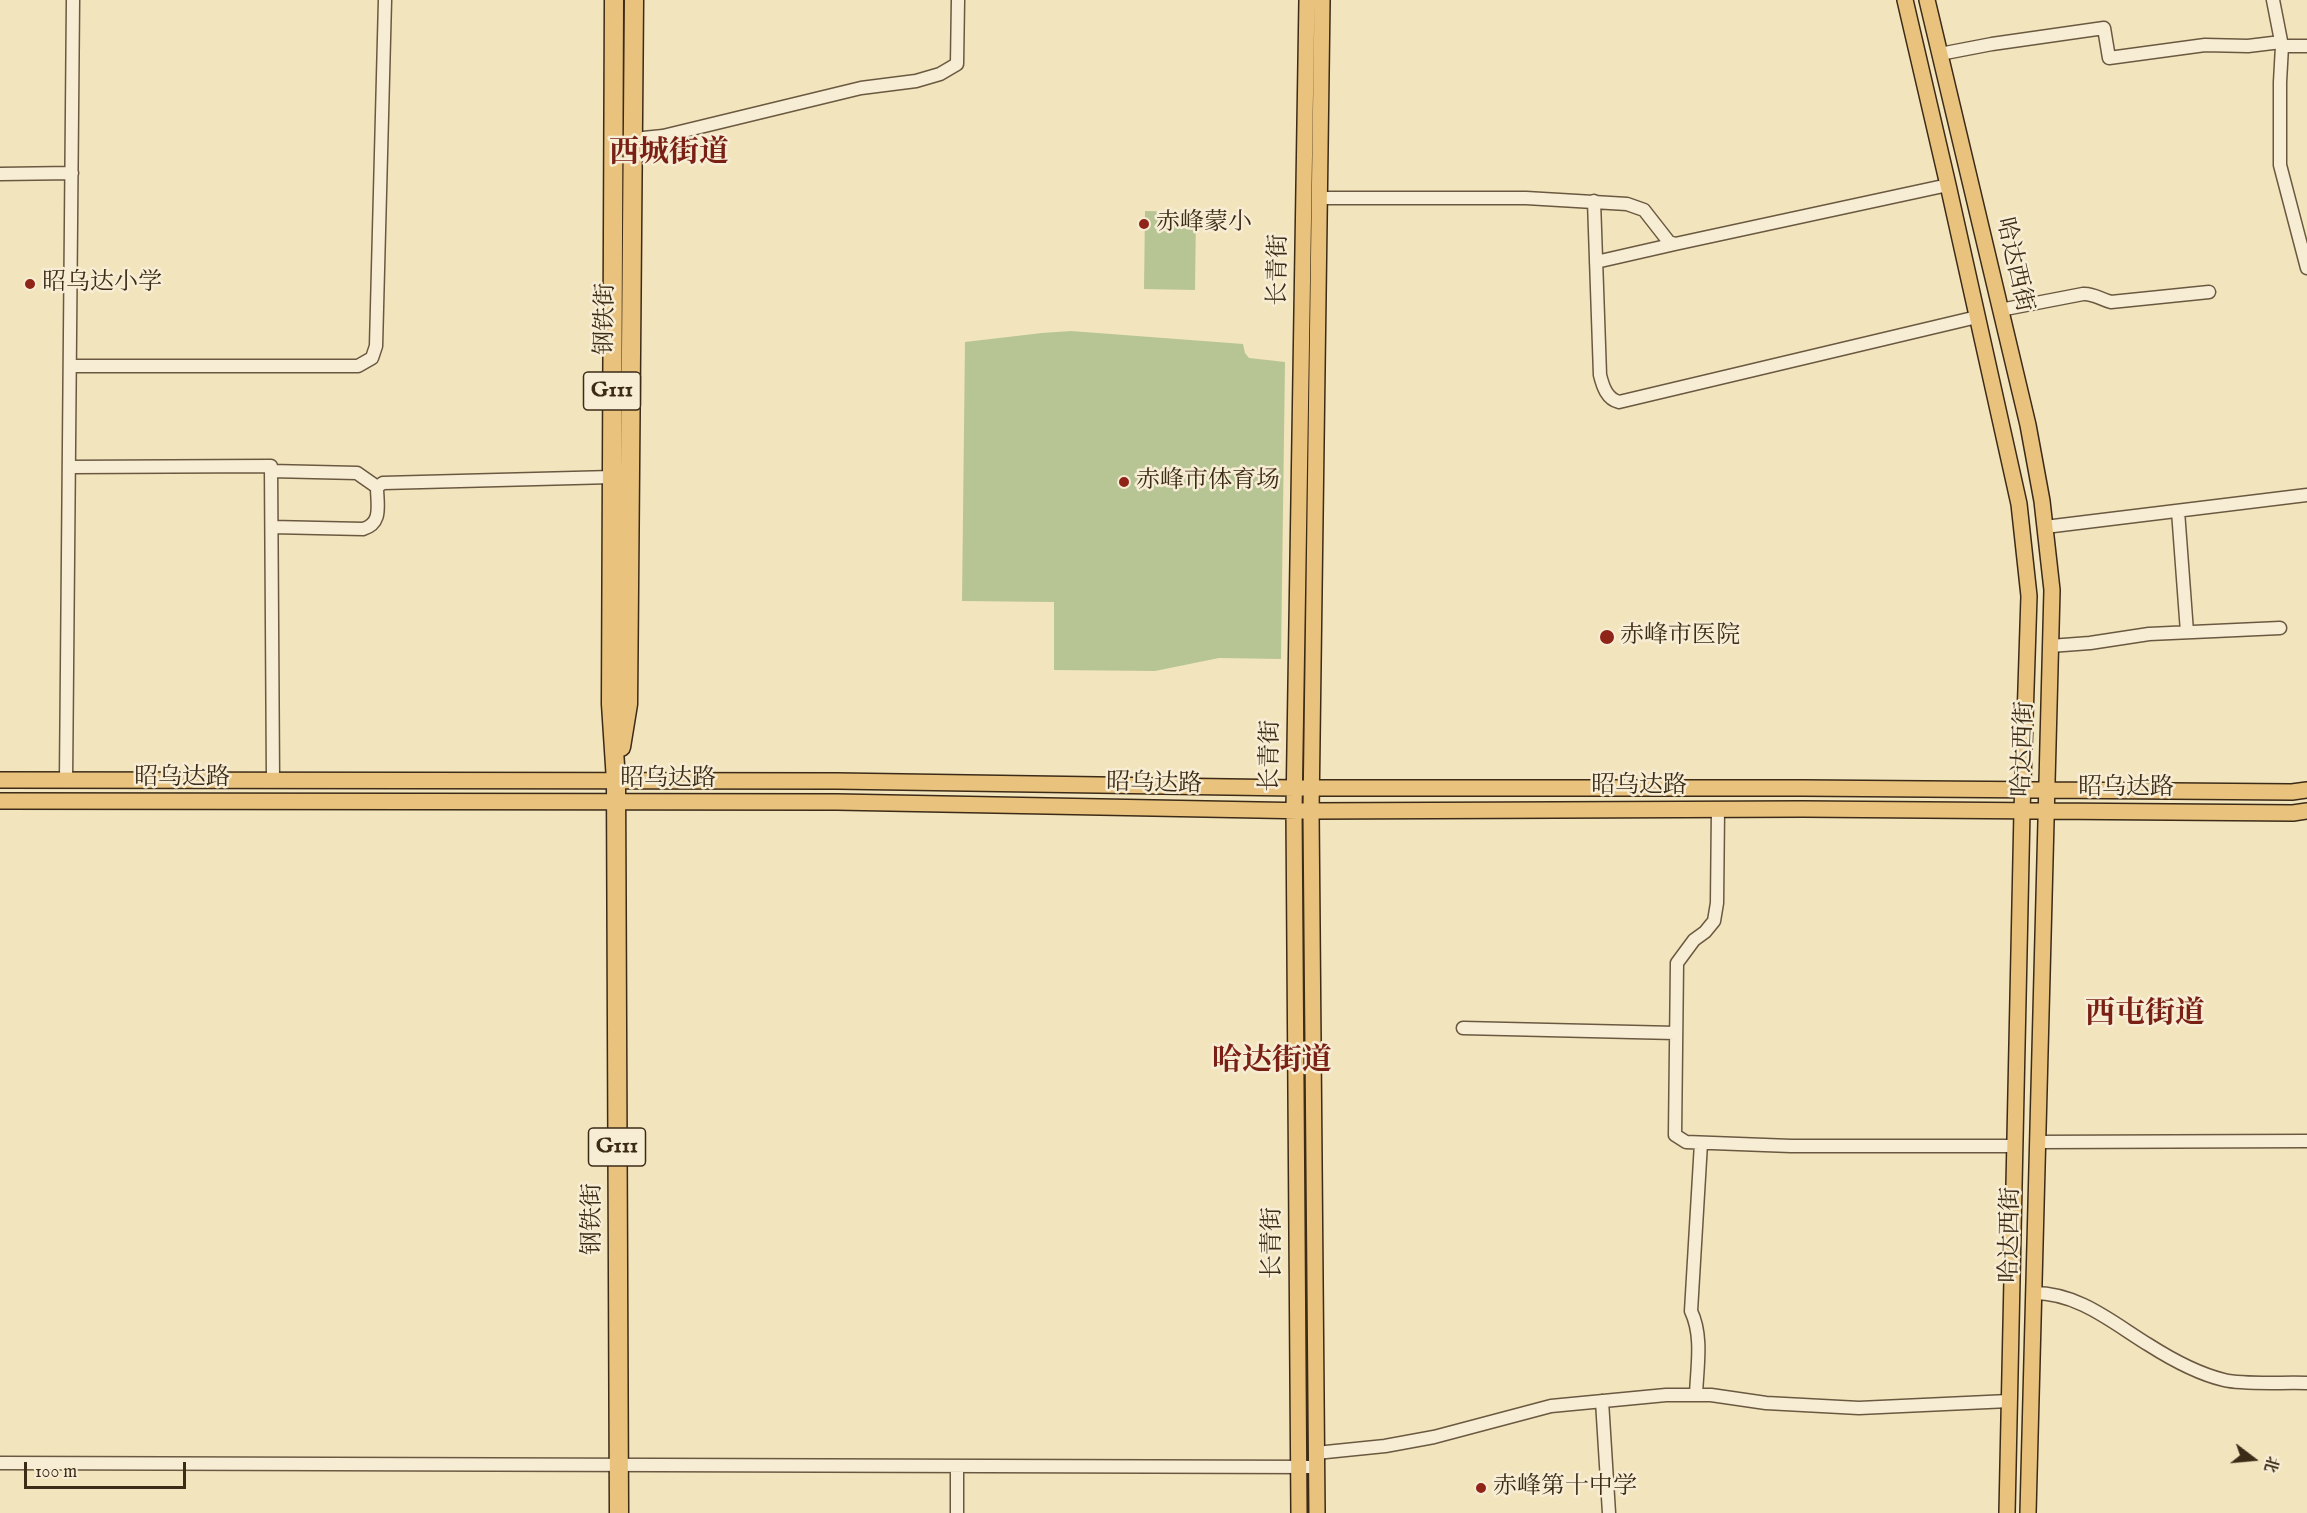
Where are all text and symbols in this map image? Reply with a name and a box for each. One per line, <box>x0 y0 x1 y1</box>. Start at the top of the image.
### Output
district label: 西城街道 <box>609 137 729 173</box>
place label: 赤峰蒙小 <box>1156 210 1252 238</box>
street label: 哈达西街 <box>1988 215 2038 315</box>
marker: 赤峰蒙小 <box>1137 217 1151 231</box>
street label: 长青街 <box>1265 234 1295 306</box>
place label: 昭乌达小学 <box>42 270 162 298</box>
marker: 昭乌达小学 <box>23 277 37 291</box>
street label: 钢铁街 <box>592 283 622 355</box>
road number: G111 <box>584 372 640 410</box>
place label: 赤峰市体育场 <box>1136 468 1280 496</box>
marker: 赤峰市体育场 <box>1117 475 1131 489</box>
place label: 赤峰市医院 <box>1620 623 1740 651</box>
marker: 赤峰市医院 <box>1598 628 1616 646</box>
street label: 哈达西街 <box>2009 701 2041 797</box>
street label: 长青街 <box>1257 720 1287 792</box>
street label: 昭乌达路 <box>134 765 230 793</box>
street label: 昭乌达路 <box>620 766 716 794</box>
street label: 昭乌达路 <box>1106 770 1202 800</box>
street label: 昭乌达路 <box>1591 773 1687 801</box>
street label: 昭乌达路 <box>2078 775 2174 803</box>
district label: 西屯街道 <box>2085 998 2205 1034</box>
district label: 哈达街道 <box>1212 1045 1332 1081</box>
road number: G111 <box>588 1128 646 1166</box>
street label: 钢铁街 <box>580 1183 608 1255</box>
street label: 哈达西街 <box>1997 1187 2027 1283</box>
street label: 长青街 <box>1260 1207 1288 1279</box>
north arrow <box>2223 1429 2283 1489</box>
scale bar <box>27 1450 189 1488</box>
text: 北 <box>2258 1454 2282 1474</box>
text: 100 m <box>35 1461 77 1484</box>
place label: 赤峰第十中学 <box>1493 1474 1637 1502</box>
marker: 赤峰第十中学 <box>1474 1481 1488 1495</box>

